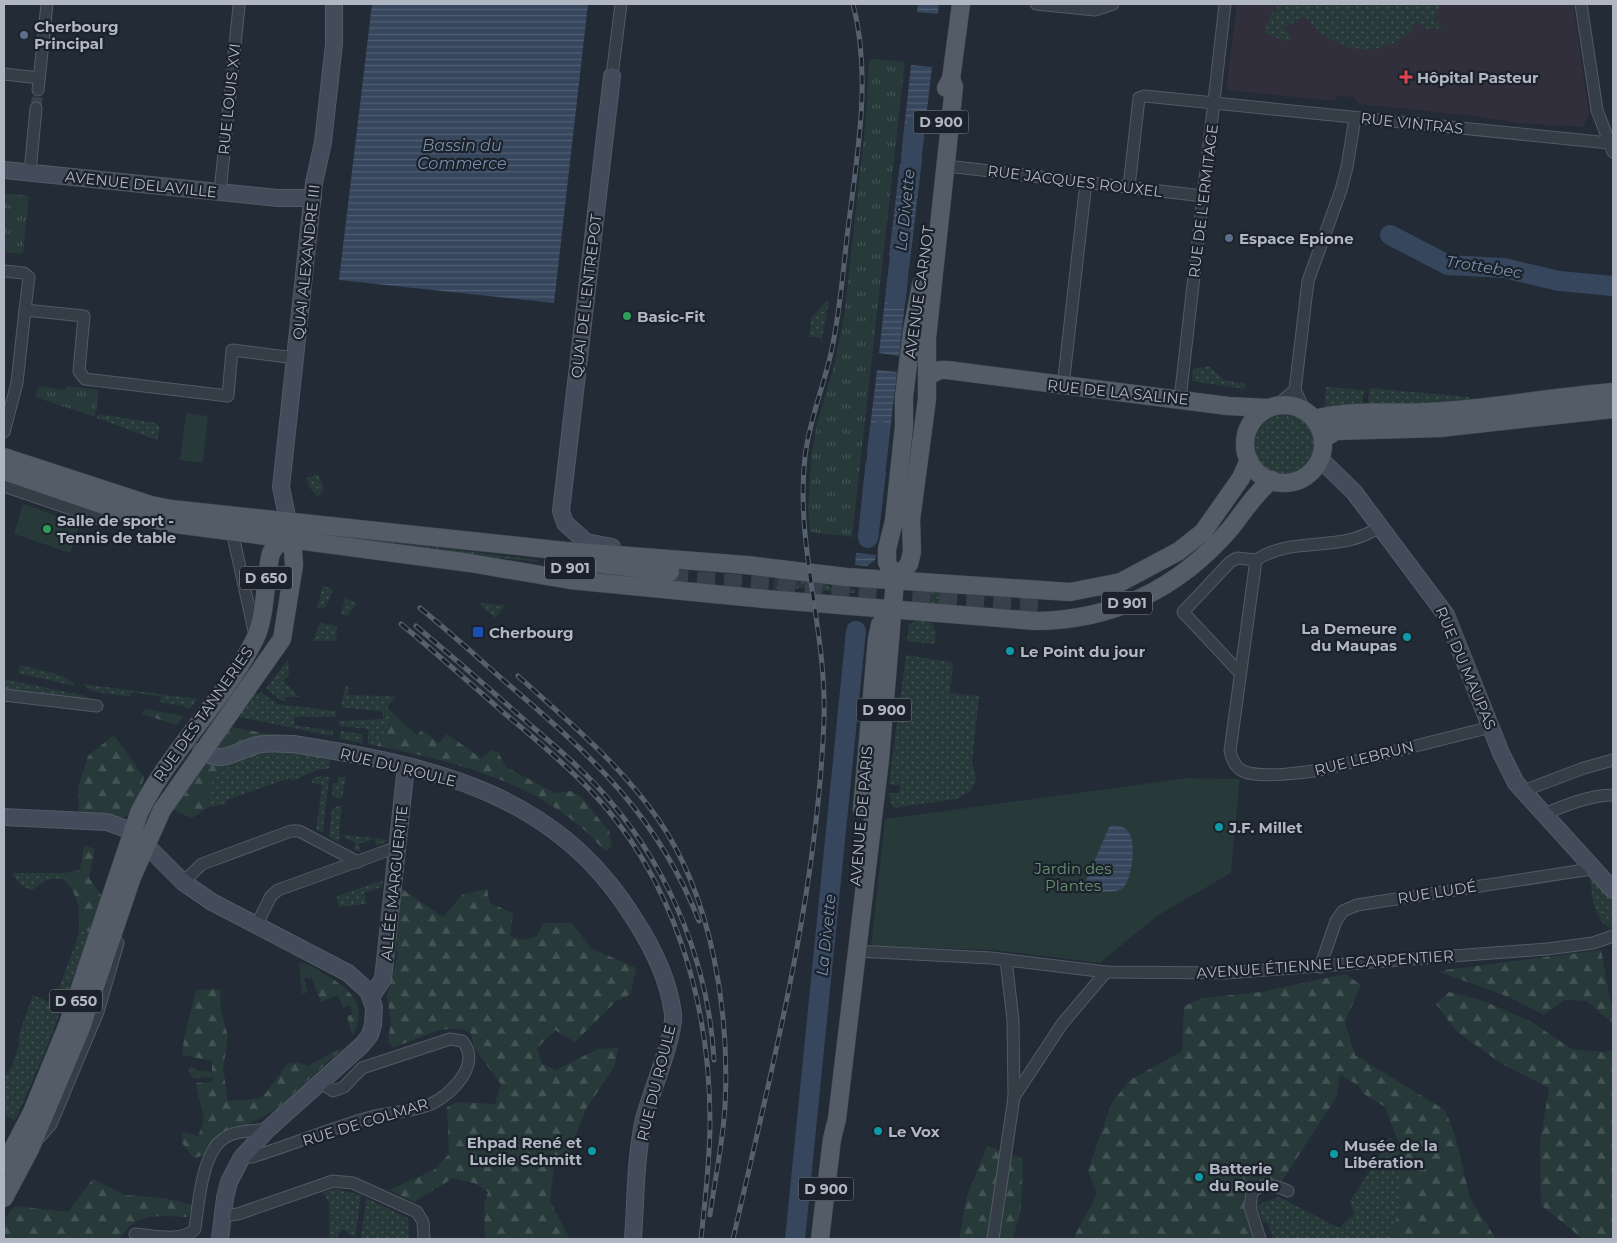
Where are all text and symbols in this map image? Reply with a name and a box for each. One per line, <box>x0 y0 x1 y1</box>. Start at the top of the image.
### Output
place label: Cherbourg Principal <box>34 17 118 53</box>
marker: Cherbourg Principal <box>18 29 30 41</box>
street label: RUE LOUIS XVI <box>214 42 244 156</box>
place label: Hôpital Pasteur <box>1417 68 1539 87</box>
marker: Hôpital Pasteur <box>1399 70 1413 84</box>
street label: RUE VINTRAS <box>1360 108 1464 138</box>
road number: D 900 <box>914 110 968 134</box>
street label: RUE DE L'ERMITAGE <box>1184 123 1222 279</box>
water label: Bassin du Commerce <box>417 136 507 173</box>
street label: RUE JACQUES ROUXEL <box>987 161 1164 201</box>
street label: AVENUE DELAVILLE <box>64 167 218 201</box>
water label: La Divette <box>891 168 919 252</box>
street label: QUAI ALEXANDRE III <box>288 183 324 341</box>
street label: QUAI DE L'ENTREPOT <box>567 212 606 379</box>
street label: AVENUE CARNOT <box>900 224 938 360</box>
place label: Espace Epione <box>1239 229 1354 248</box>
marker: Espace Epione <box>1223 232 1235 244</box>
water label: Trottebec <box>1445 252 1523 282</box>
place label: Basic-Fit <box>637 307 706 326</box>
marker: Basic-Fit <box>621 310 633 322</box>
street label: RUE DE LA SALINE <box>1046 375 1190 409</box>
place label: Salle de sport - Tennis de table <box>57 511 176 547</box>
marker: Salle de sport - Tennis de table <box>41 523 53 535</box>
road number: D 901 <box>545 556 595 580</box>
road number: D 650 <box>240 566 292 590</box>
road number: D 901 <box>1102 592 1152 614</box>
street label: RUE DU MAUPAS <box>1432 604 1500 732</box>
place label: La Demeure du Maupas <box>1301 619 1397 655</box>
place label: Cherbourg <box>489 623 573 642</box>
marker: Cherbourg <box>471 625 485 639</box>
marker: La Demeure du Maupas <box>1401 631 1413 643</box>
place label: Le Point du jour <box>1020 642 1146 661</box>
street label: RUE DES TANNERIES <box>149 643 257 785</box>
marker: Le Point du jour <box>1004 645 1016 657</box>
road number: D 900 <box>856 698 912 722</box>
street label: RUE LEBRUN <box>1312 736 1416 780</box>
street label: RUE DU ROULE <box>338 743 458 791</box>
street label: AVENUE DE PARIS <box>845 745 877 887</box>
street label: ALLÉE MARGUERITE <box>376 804 412 962</box>
place label: J.F. Millet <box>1228 818 1303 837</box>
marker: J.F. Millet <box>1213 821 1225 833</box>
park label: Jardin des Plantes <box>1033 859 1112 895</box>
street label: RUE LUDÉ <box>1396 876 1478 908</box>
water label: La Divette <box>812 893 840 977</box>
street label: AVENUE ÉTIENNE LECARPENTIER <box>1196 946 1454 982</box>
road number: D 650 <box>50 989 102 1012</box>
street label: RUE DU ROULE <box>632 1023 680 1143</box>
street label: RUE DE COLMAR <box>300 1094 430 1150</box>
place label: Le Vox <box>888 1122 940 1141</box>
marker: Le Vox <box>872 1125 884 1137</box>
place label: Ehpad René et Lucile Schmitt <box>467 1133 582 1169</box>
place label: Musée de la Libération <box>1344 1136 1438 1172</box>
marker: Ehpad René et Lucile Schmitt <box>586 1145 598 1157</box>
marker: Musée de la Libération <box>1328 1148 1340 1160</box>
place label: Batterie du Roule <box>1209 1159 1279 1195</box>
marker: Batterie du Roule <box>1193 1171 1205 1183</box>
road number: D 900 <box>798 1178 854 1200</box>

